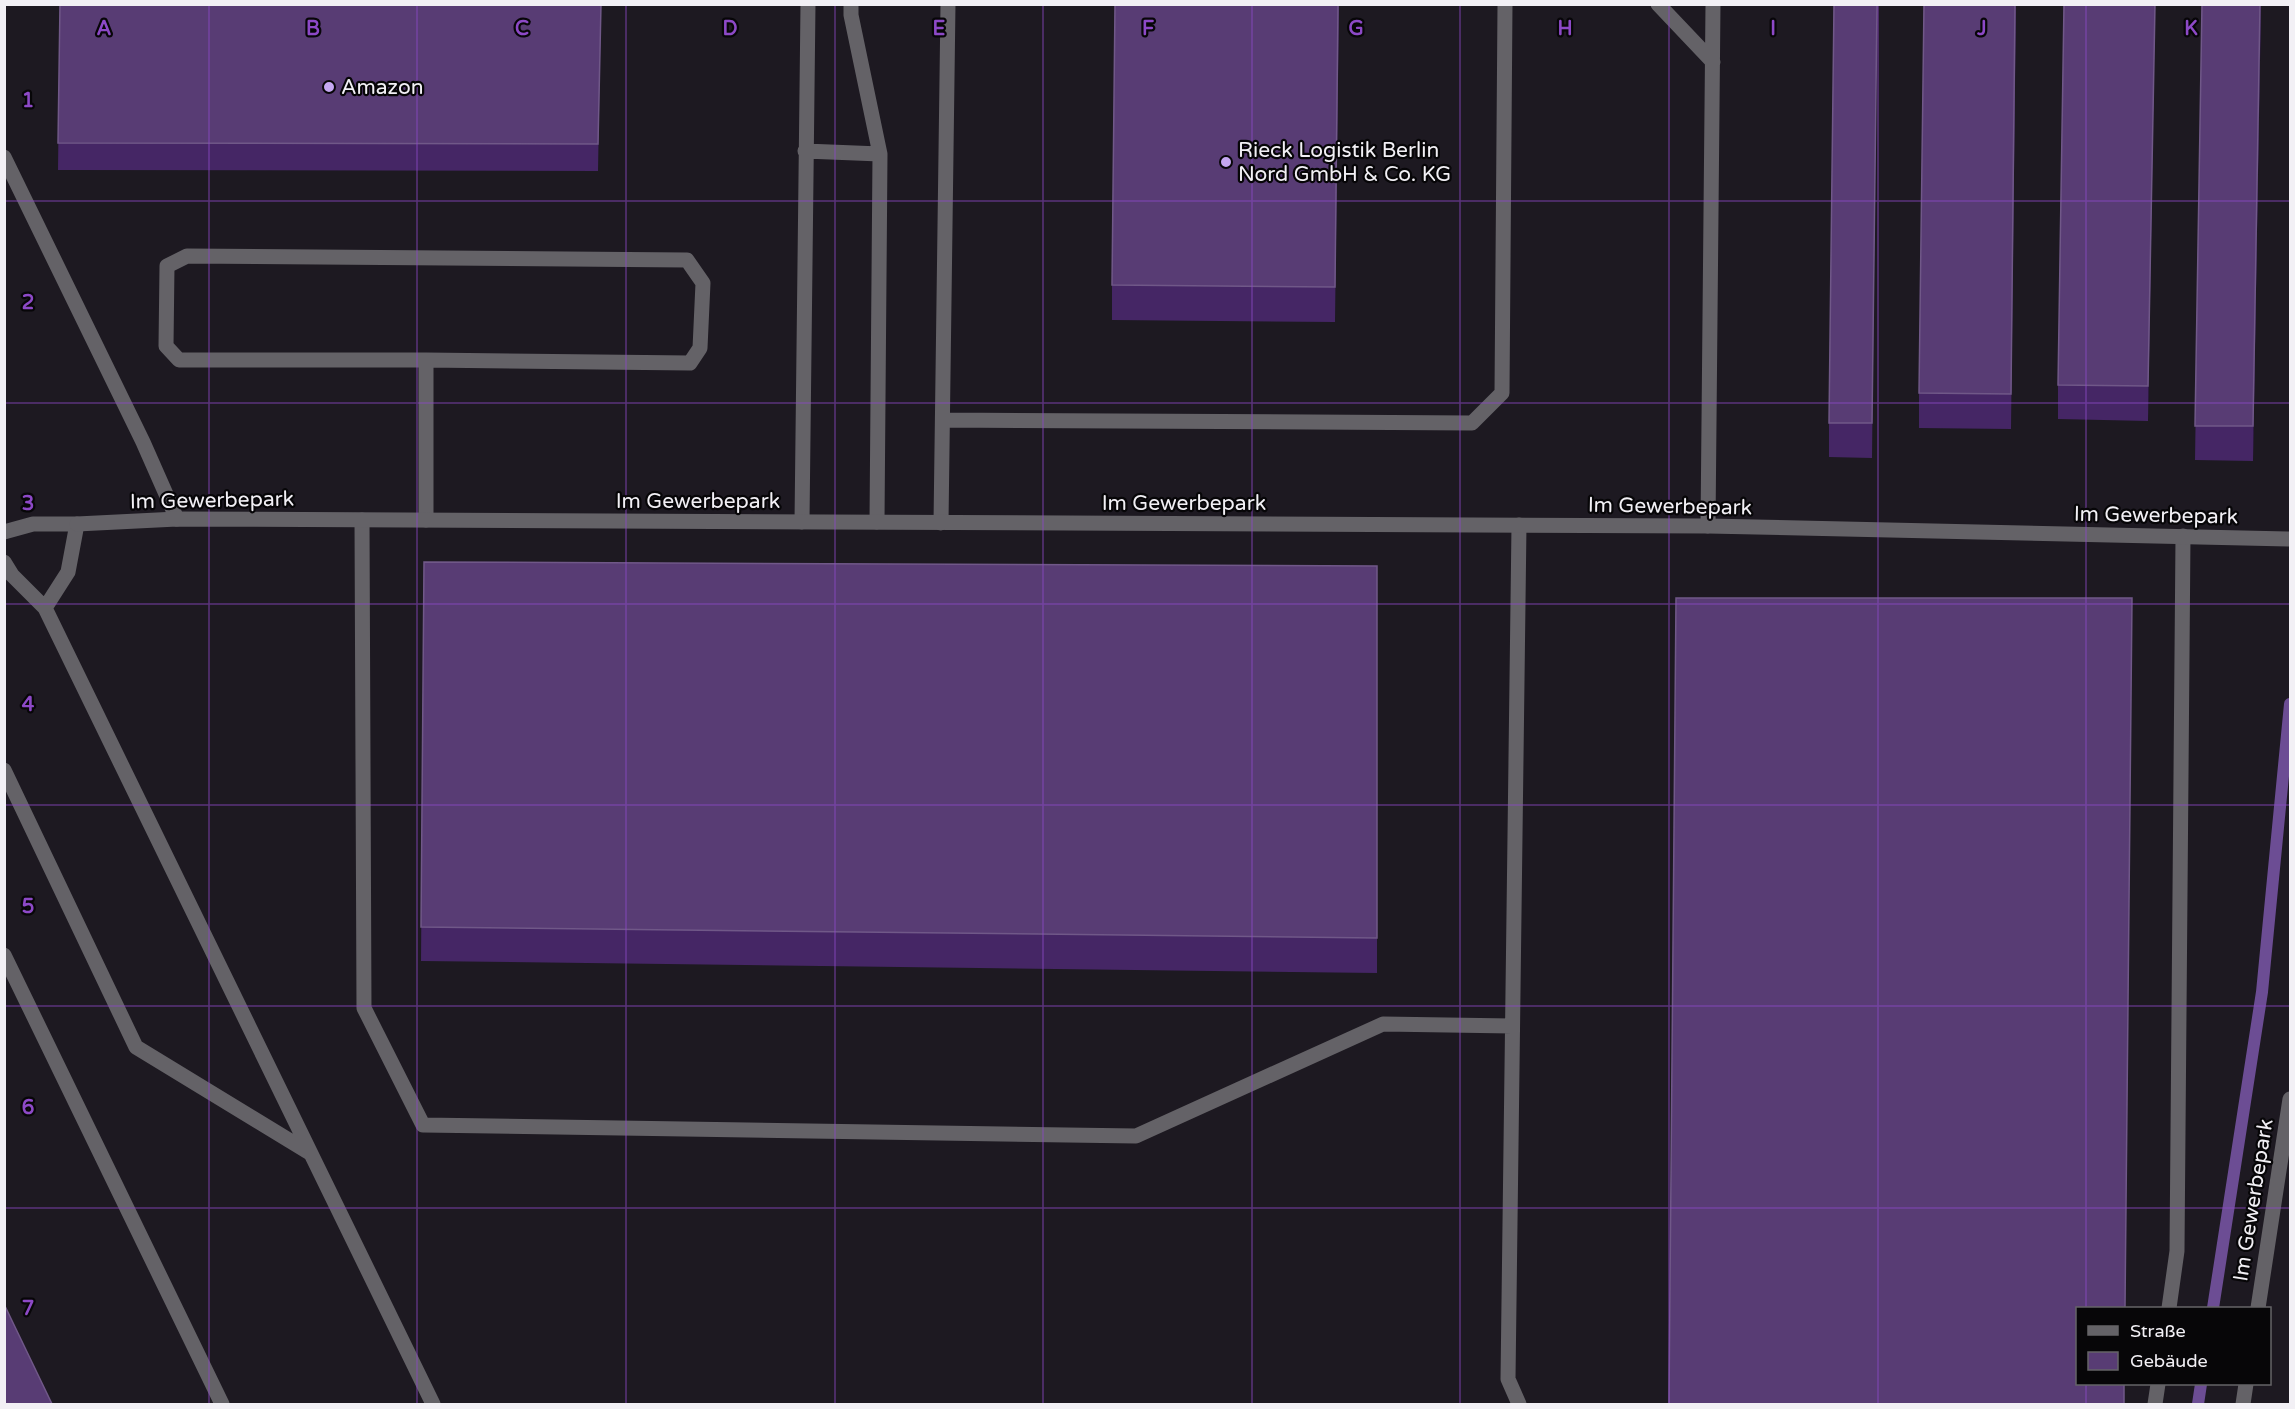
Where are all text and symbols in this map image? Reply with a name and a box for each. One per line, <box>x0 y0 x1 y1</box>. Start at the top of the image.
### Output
text: A <box>97 17 112 41</box>
text: B <box>306 17 320 41</box>
text: C <box>515 17 529 41</box>
text: D <box>722 17 738 41</box>
text: E <box>933 17 946 41</box>
text: F <box>1142 17 1154 41</box>
text: G <box>1348 17 1364 41</box>
text: H <box>1557 17 1573 41</box>
text: I <box>1770 17 1776 41</box>
text: J <box>1976 17 1987 41</box>
text: K <box>2184 17 2198 41</box>
place label: Amazon <box>341 75 424 100</box>
marker: Amazon <box>322 80 336 94</box>
text: 1 <box>22 89 34 113</box>
place label: Rieck Logistik Berlin Nord GmbH & Co. KG <box>1238 138 1451 187</box>
marker: Rieck Logistik Berlin Nord GmbH & Co. KG <box>1219 155 1233 169</box>
text: 2 <box>22 291 34 315</box>
street label: Im Gewerbepark <box>130 487 294 514</box>
street label: Im Gewerbepark <box>616 489 780 514</box>
street label: Im Gewerbepark <box>1102 491 1266 516</box>
text: 3 <box>22 492 34 516</box>
street label: Im Gewerbepark <box>1588 493 1752 520</box>
street label: Im Gewerbepark <box>2074 502 2238 529</box>
text: 4 <box>22 693 35 717</box>
text: 5 <box>22 895 34 919</box>
text: 6 <box>22 1096 34 1120</box>
street label: Im Gewerbepark <box>2228 1117 2279 1283</box>
text: 7 <box>22 1297 34 1321</box>
legend <box>2076 1307 2271 1385</box>
text: Straße <box>2130 1320 2186 1342</box>
text: Gebäude <box>2130 1350 2208 1372</box>

